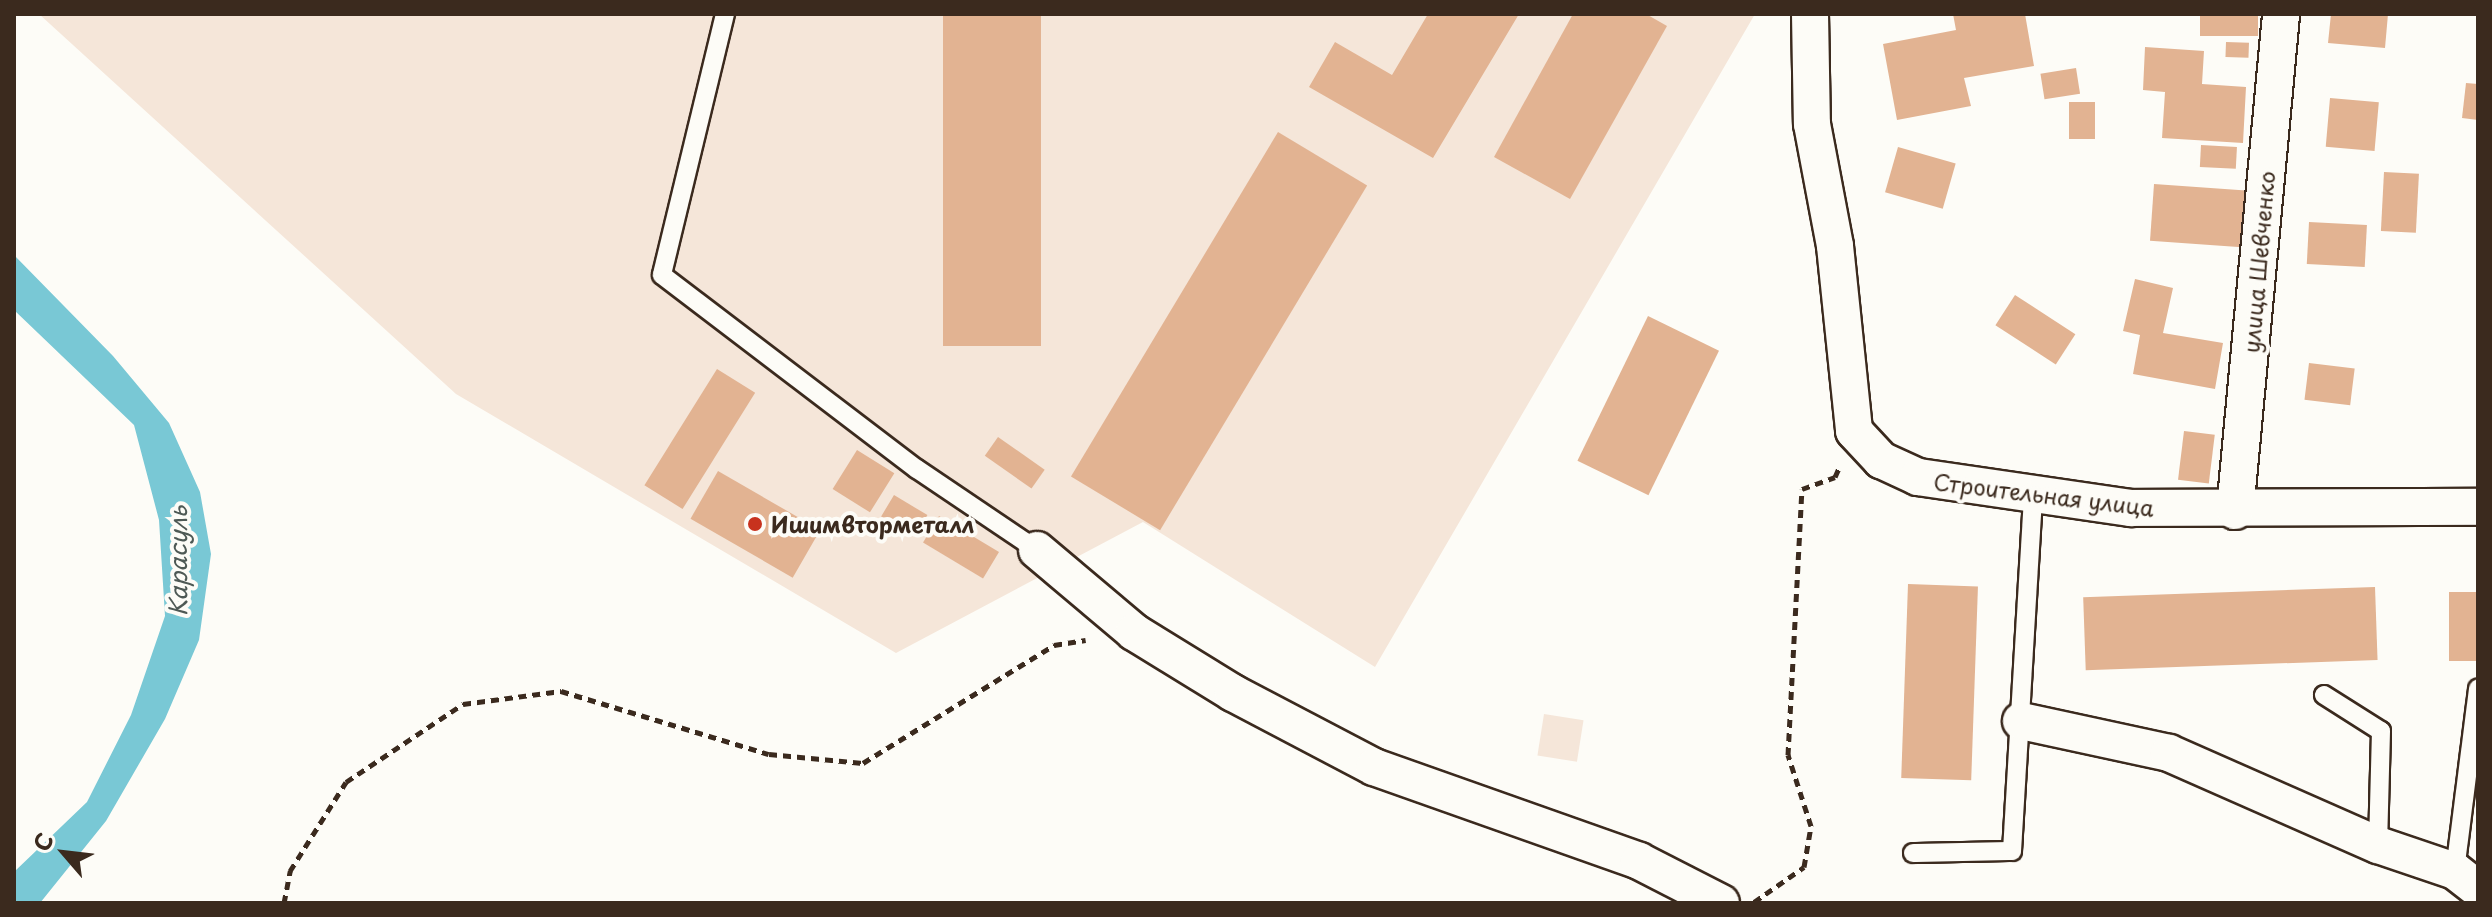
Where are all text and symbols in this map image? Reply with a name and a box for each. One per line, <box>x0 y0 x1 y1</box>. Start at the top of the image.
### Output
street label: улица Шевченко <box>2237 169 2279 355</box>
street label: Строительная улица <box>1931 467 2157 521</box>
water label: Карасуль <box>164 506 192 616</box>
place label: Ишимвторметалл <box>771 511 974 537</box>
marker: Ишимвторметалл <box>746 515 764 533</box>
north arrow <box>24 813 104 893</box>
text: С <box>24 826 61 857</box>

